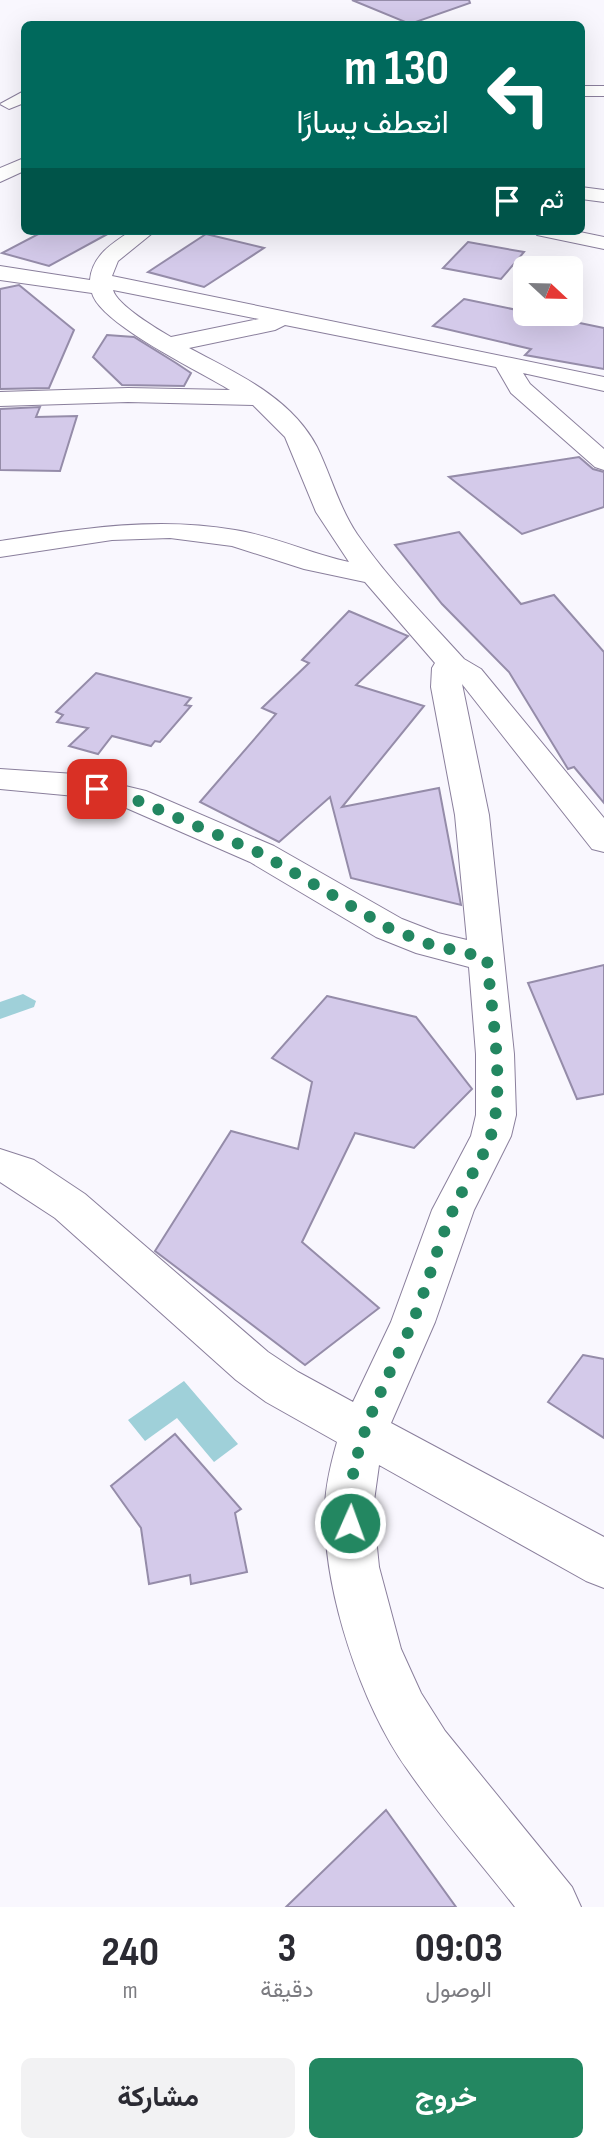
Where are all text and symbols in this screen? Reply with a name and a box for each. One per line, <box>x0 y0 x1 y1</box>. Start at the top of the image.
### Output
text: 130 m <box>344 40 449 99</box>
icon: left <box>473 49 564 140</box>
text: انعطف يسارًا <box>296 104 449 143</box>
icon: arrive <box>488 182 526 220</box>
text: ثم <box>540 185 564 216</box>
north arrow <box>513 256 583 326</box>
map controls <box>513 256 583 326</box>
pin <box>67 759 127 819</box>
icon: arrive <box>78 770 116 808</box>
position arrow <box>313 1486 387 1560</box>
text: 3 <box>277 1923 296 1974</box>
text: 09:03 <box>415 1923 503 1974</box>
text: 240 <box>101 1927 159 1978</box>
text: دقيقة <box>260 1976 313 2004</box>
text: الوصول <box>426 1976 492 2004</box>
text: m <box>123 1977 138 2005</box>
button: مشاركة <box>21 2058 295 2138</box>
button: خروج <box>309 2058 583 2138</box>

